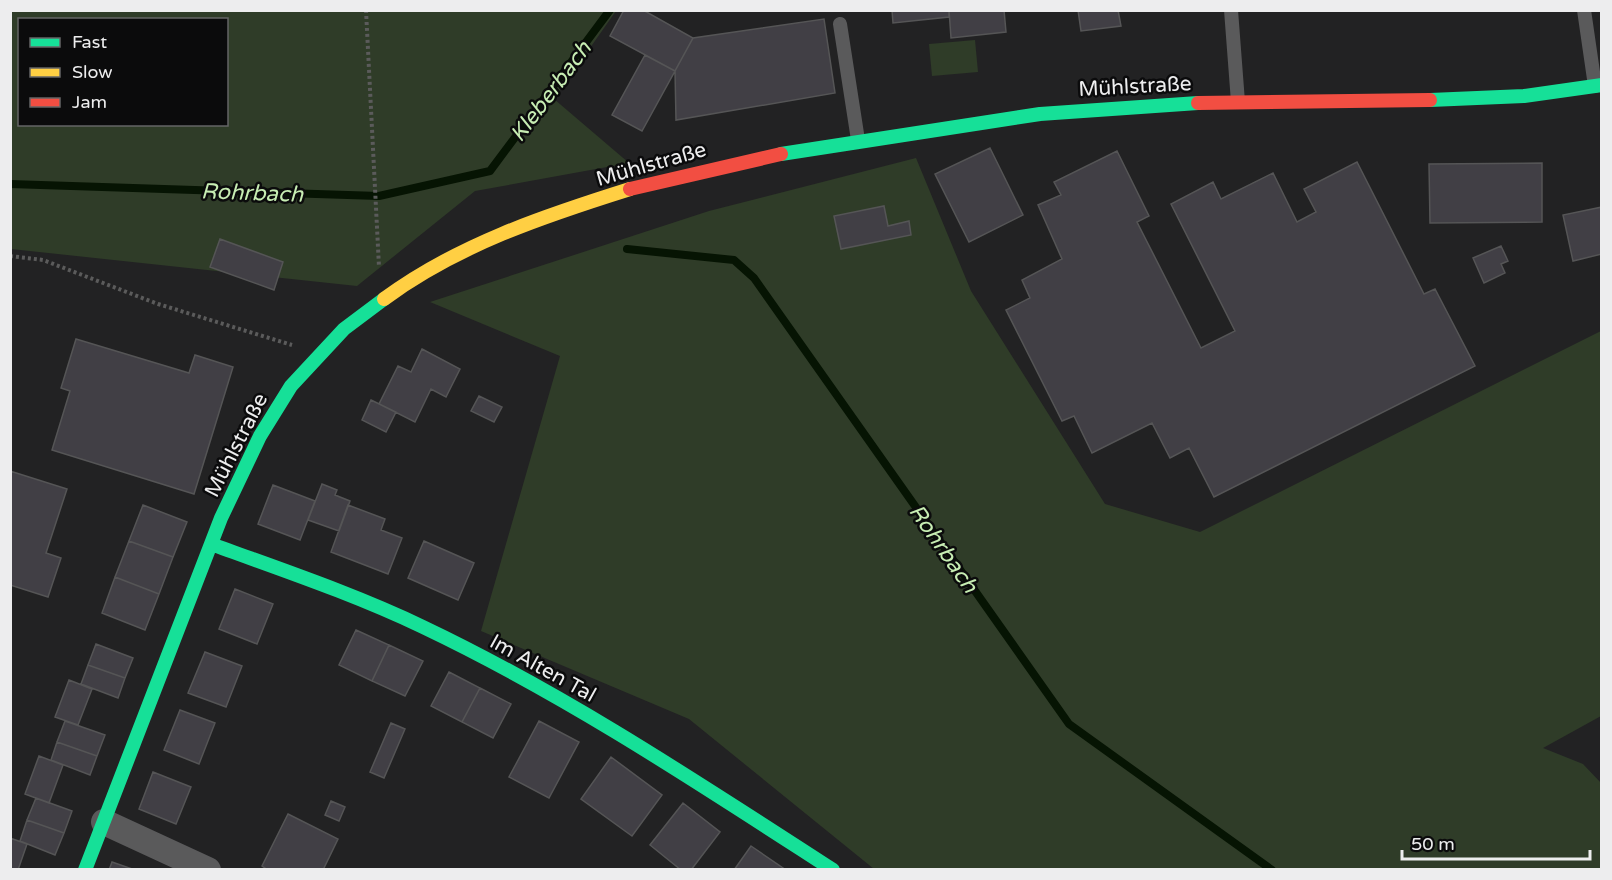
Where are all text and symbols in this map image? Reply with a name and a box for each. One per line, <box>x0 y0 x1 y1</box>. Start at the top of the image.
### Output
legend <box>18 18 228 126</box>
text: Fast <box>72 31 107 53</box>
water label: Kleberbach <box>505 36 597 147</box>
text: Slow <box>72 61 113 83</box>
street label: Mühlstraße <box>1078 71 1192 102</box>
text: Jam <box>72 91 107 113</box>
street label: Mühlstraße <box>593 137 709 192</box>
water label: Rohrbach <box>200 178 304 208</box>
street label: Mühlstraße <box>200 389 273 501</box>
water label: Rohrbach <box>903 499 983 598</box>
street label: Im Alten Tal <box>485 629 600 708</box>
scale bar <box>1402 823 1590 861</box>
text: 50 m <box>1411 833 1455 855</box>

